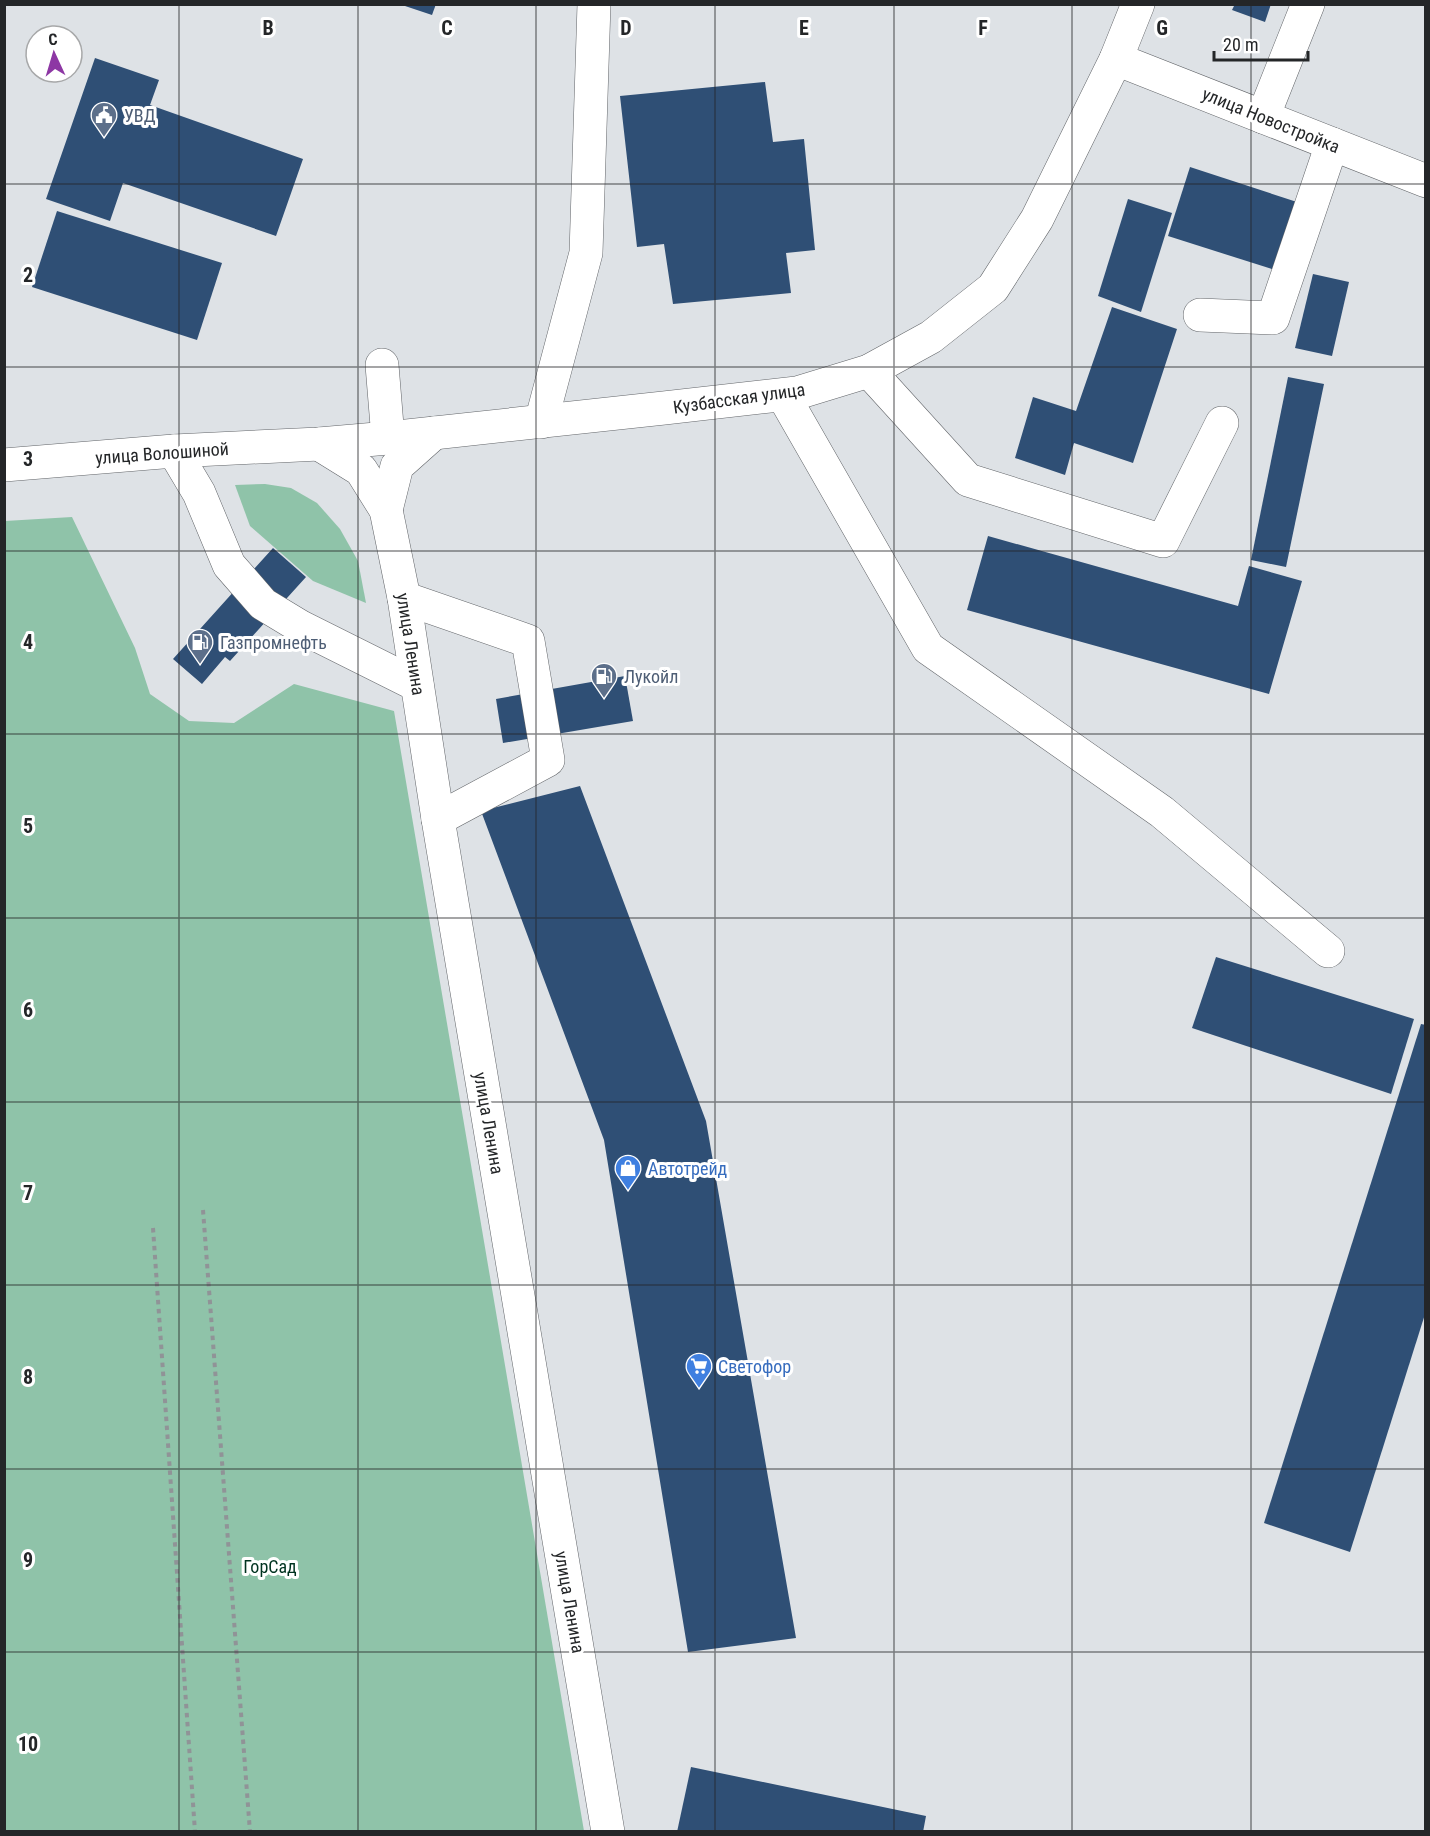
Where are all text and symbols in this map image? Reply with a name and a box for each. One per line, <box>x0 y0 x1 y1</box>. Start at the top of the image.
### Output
text: B <box>262 16 274 40</box>
text: C <box>441 16 453 40</box>
text: D <box>620 16 632 40</box>
text: E <box>799 16 809 40</box>
text: F <box>978 16 988 40</box>
text: G <box>1156 16 1168 40</box>
north arrow <box>24 24 84 84</box>
scale bar <box>1214 24 1308 62</box>
text: С <box>48 30 58 49</box>
text: 20 m <box>1223 34 1258 55</box>
street label: улица Новостройка <box>1199 83 1343 157</box>
public building icon: УВД <box>89 100 119 138</box>
place label: УВД <box>124 105 156 126</box>
text: 2 <box>23 263 33 287</box>
street label: Кузбасская улица <box>672 378 806 418</box>
street label: улица Волошиной <box>95 438 229 468</box>
text: 3 <box>23 447 33 471</box>
street label: улица Ленина <box>393 591 429 697</box>
fuel station icon: Газпромнефть <box>185 627 215 665</box>
text: 4 <box>23 630 33 654</box>
place label: Газпромнефть <box>220 632 327 653</box>
fuel station icon: Лукойл <box>589 661 619 699</box>
place label: Лукойл <box>624 666 678 687</box>
text: 5 <box>23 814 33 838</box>
text: 6 <box>23 998 33 1022</box>
street label: улица Ленина <box>470 1070 508 1176</box>
shop icon: Автотрейд <box>613 1153 643 1191</box>
place label: Автотрейд <box>648 1158 728 1179</box>
text: 7 <box>23 1181 33 1205</box>
supermarket icon: Светофор <box>684 1351 714 1389</box>
place label: Светофор <box>718 1356 791 1377</box>
text: 8 <box>23 1365 33 1389</box>
text: 9 <box>23 1548 33 1572</box>
street label: улица Ленина <box>551 1549 589 1655</box>
park label: ГорСад <box>243 1556 297 1577</box>
text: 10 <box>18 1732 38 1756</box>

